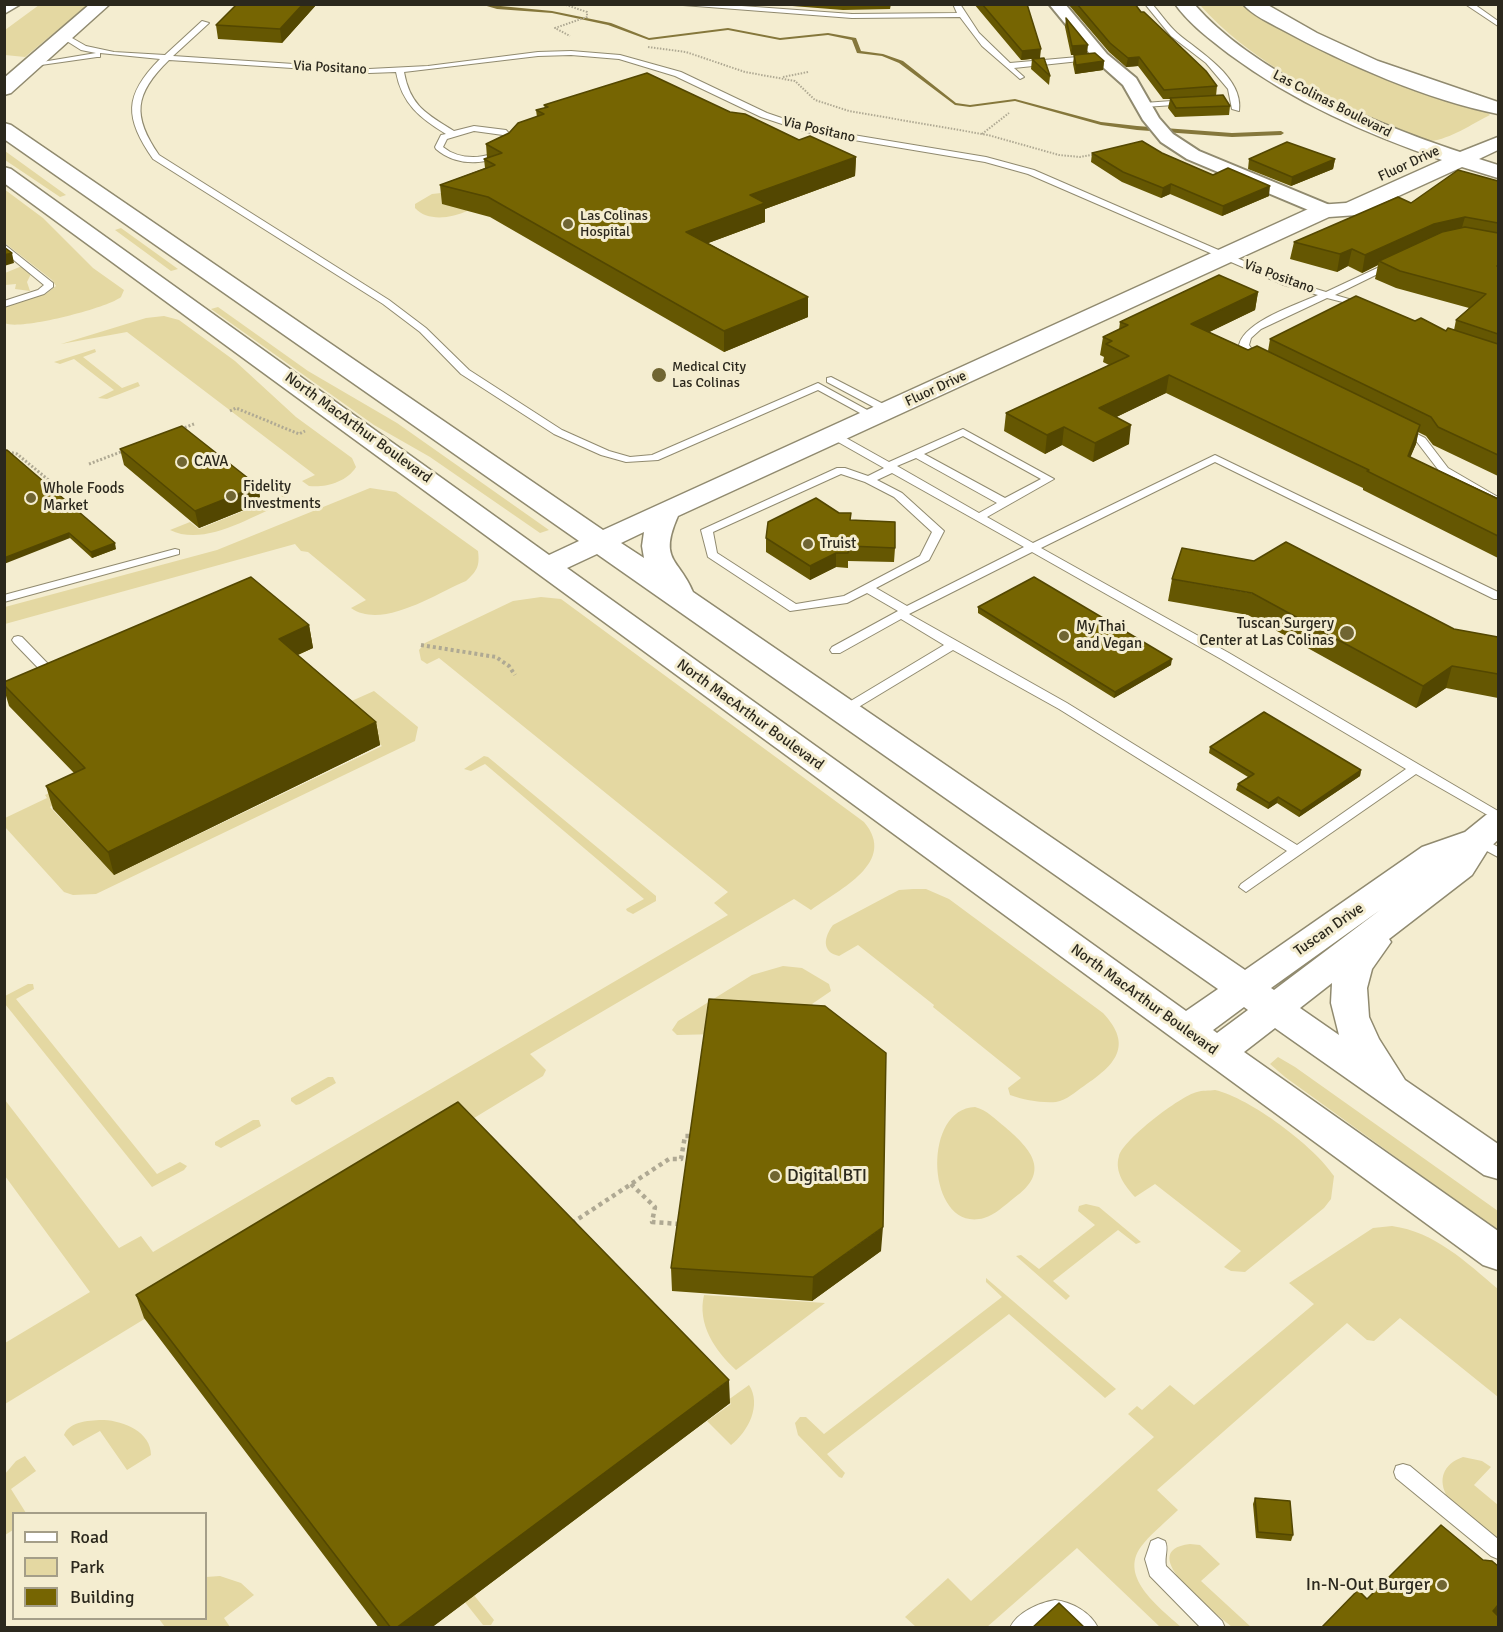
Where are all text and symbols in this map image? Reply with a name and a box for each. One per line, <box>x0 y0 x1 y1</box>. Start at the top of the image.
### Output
street label: Via Positano <box>293 58 367 78</box>
street label: Las Colinas Boulevard <box>1270 67 1394 141</box>
street label: Via Positano <box>781 114 857 146</box>
street label: Fluor Drive <box>1376 143 1442 185</box>
place label: Las Colinas Hospital <box>580 208 648 240</box>
marker: Las Colinas Hospital <box>561 217 575 231</box>
street label: Via Positano <box>1242 257 1316 297</box>
place label: Medical City Las Colinas <box>672 359 746 392</box>
marker: Medical City Las Colinas <box>650 366 668 384</box>
street label: Fluor Drive <box>903 368 969 410</box>
street label: North MacArthur Boulevard <box>281 369 435 487</box>
place label: CAVA <box>194 453 228 471</box>
marker: CAVA <box>175 455 189 469</box>
place label: Fidelity Investments <box>243 478 321 513</box>
place label: Whole Foods Market <box>43 480 124 515</box>
marker: Fidelity Investments <box>224 489 238 503</box>
marker: Whole Foods Market <box>24 491 38 505</box>
place label: Truist <box>820 535 856 553</box>
marker: Truist <box>801 537 815 551</box>
place label: Tuscan Surgery Center at Las Colinas <box>1199 615 1334 650</box>
place label: My Thai and Vegan <box>1076 618 1142 653</box>
marker: Tuscan Surgery Center at Las Colinas <box>1338 624 1356 642</box>
marker: My Thai and Vegan <box>1057 629 1071 643</box>
street label: North MacArthur Boulevard <box>673 656 827 774</box>
street label: Tuscan Drive <box>1291 900 1367 960</box>
street label: North MacArthur Boulevard <box>1067 941 1221 1059</box>
place label: Digital BTI <box>787 1165 867 1187</box>
marker: Digital BTI <box>768 1169 782 1183</box>
legend <box>12 1512 207 1620</box>
text: Road <box>70 1526 109 1548</box>
text: Park <box>70 1556 105 1578</box>
place label: In-N-Out Burger <box>1306 1574 1430 1596</box>
marker: In-N-Out Burger <box>1435 1578 1449 1592</box>
text: Building <box>70 1586 134 1608</box>

